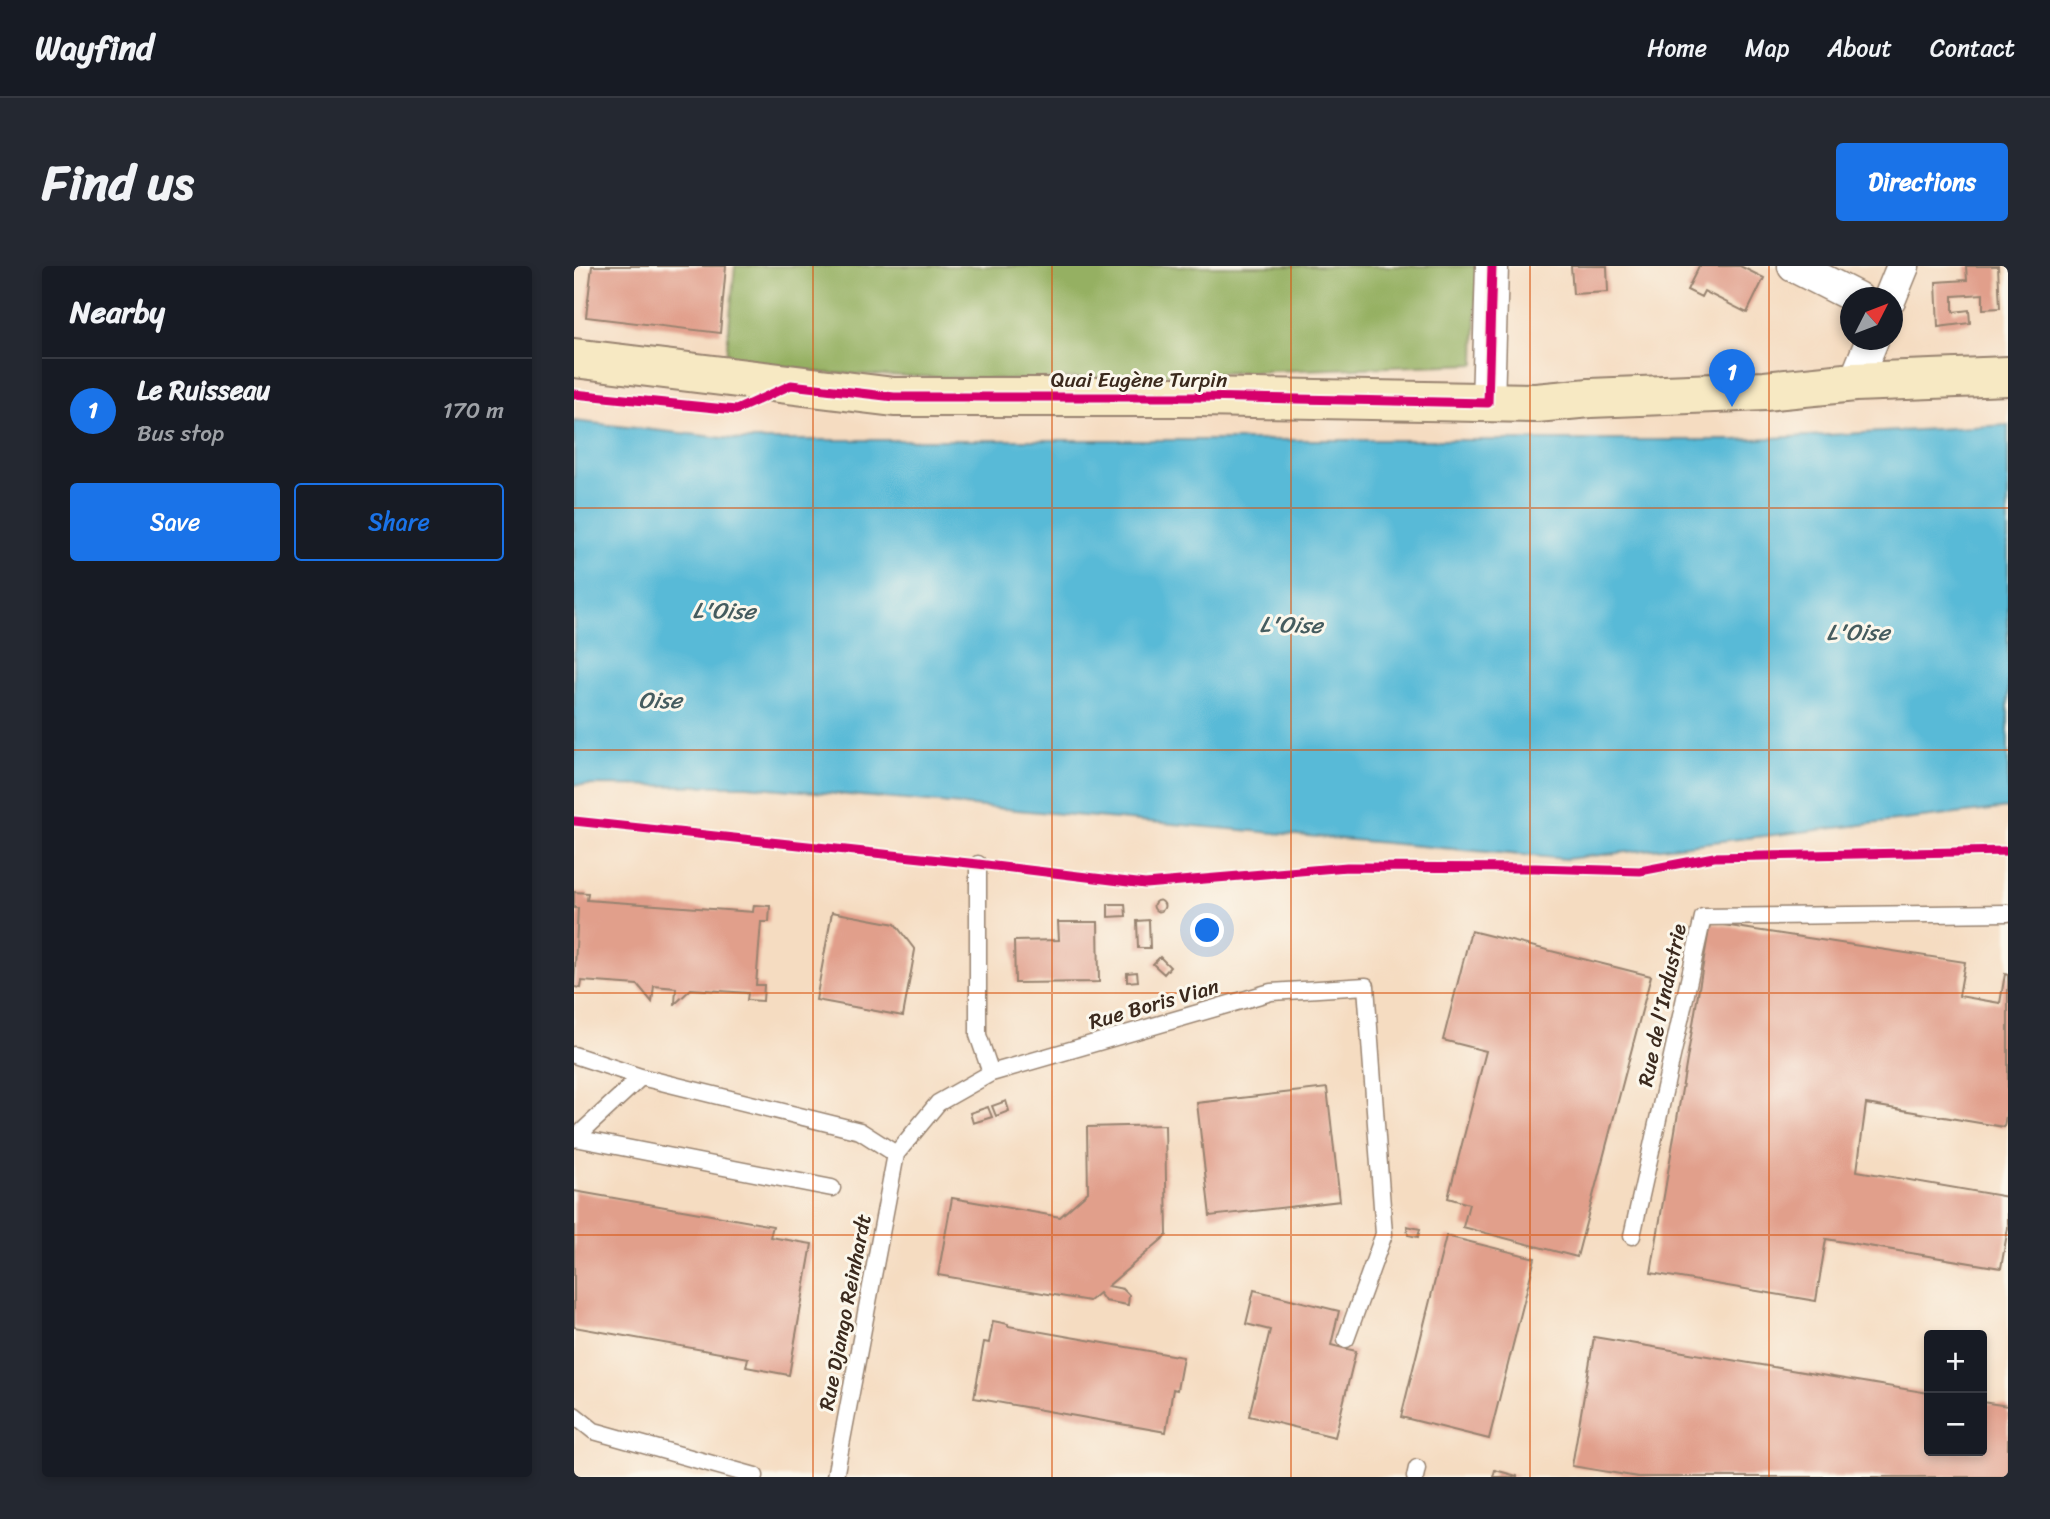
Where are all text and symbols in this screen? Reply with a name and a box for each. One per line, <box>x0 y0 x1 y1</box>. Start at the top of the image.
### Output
text: Wayfind <box>35 19 154 77</box>
text: Home <box>1647 27 1707 69</box>
text: Map <box>1745 27 1789 69</box>
text: About <box>1827 27 1892 69</box>
text: Contact <box>1930 27 2015 69</box>
text: Find us <box>42 139 194 226</box>
button: Directions <box>1836 143 2008 221</box>
text: Nearby <box>70 285 165 339</box>
north arrow <box>1840 287 1903 350</box>
pin: 1 <box>1709 349 1755 407</box>
street label: Quai Eugène Turpin <box>1051 361 1227 399</box>
text: Le Ruisseau <box>137 367 270 413</box>
text: 1 <box>88 390 98 431</box>
text: 170 m <box>443 390 504 431</box>
text: Bus stop <box>137 413 224 454</box>
button: Save <box>70 483 280 561</box>
button: Share <box>294 483 504 561</box>
water label: L'Oise <box>692 590 758 632</box>
water label: L'Oise <box>1259 604 1325 646</box>
water label: L'Oise <box>1827 612 1892 653</box>
water label: Oise <box>638 680 684 721</box>
your location <box>1190 913 1224 947</box>
street label: Rue de l'Industrie <box>1626 920 1698 1090</box>
street label: Rue Boris Vian <box>1084 967 1224 1041</box>
street label: Rue Django Reinhardt <box>807 1211 883 1413</box>
map controls <box>1924 1330 1987 1456</box>
button: + <box>1924 1330 1987 1393</box>
button: − <box>1924 1393 1987 1456</box>

